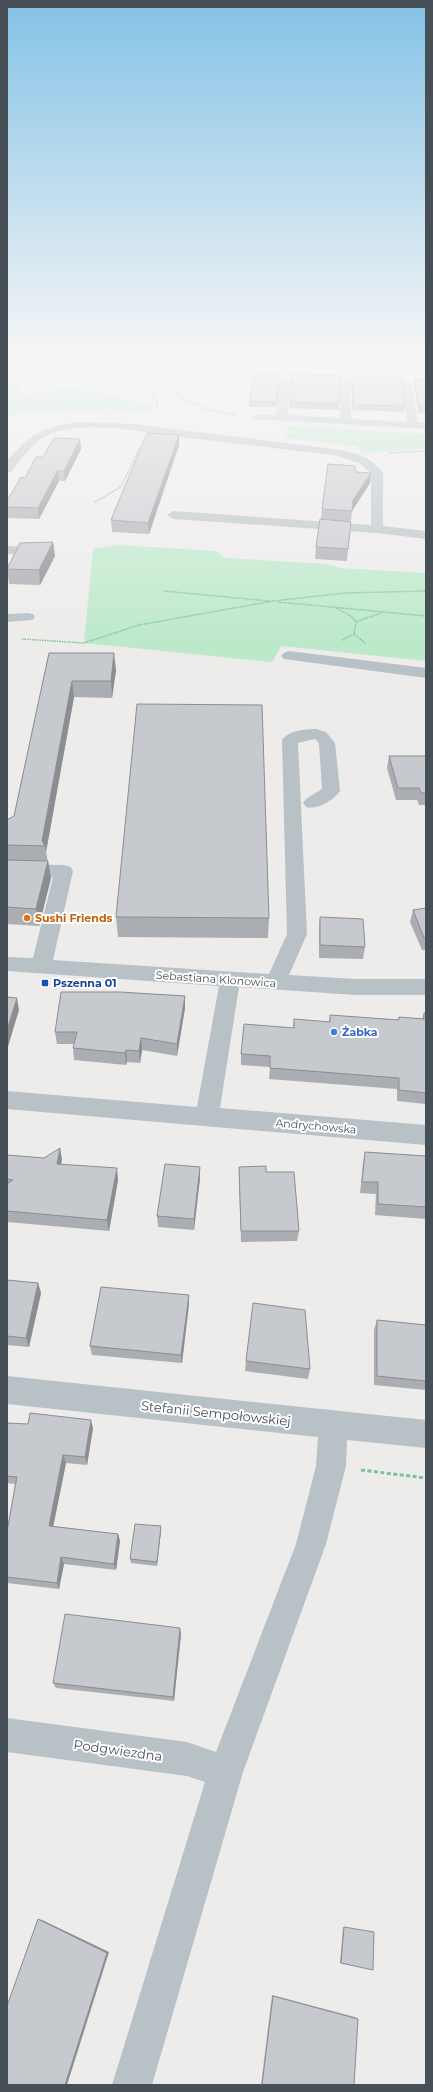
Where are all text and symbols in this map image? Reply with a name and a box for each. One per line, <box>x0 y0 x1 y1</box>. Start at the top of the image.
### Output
place label: Sushi Friends <box>35 911 113 925</box>
marker: Sushi Friends <box>22 913 32 923</box>
street label: Sebastiana Klonowica <box>155 968 277 990</box>
place label: Pszenna 01 <box>53 976 117 990</box>
marker: Pszenna 01 <box>40 978 50 988</box>
place label: Żabka <box>342 1025 378 1039</box>
marker: Żabka <box>329 1027 339 1037</box>
street label: Andrychowska <box>275 1115 357 1137</box>
street label: Stefanii Sempołowskiej <box>140 1397 292 1429</box>
street label: Podgwiezdna <box>73 1736 163 1764</box>

